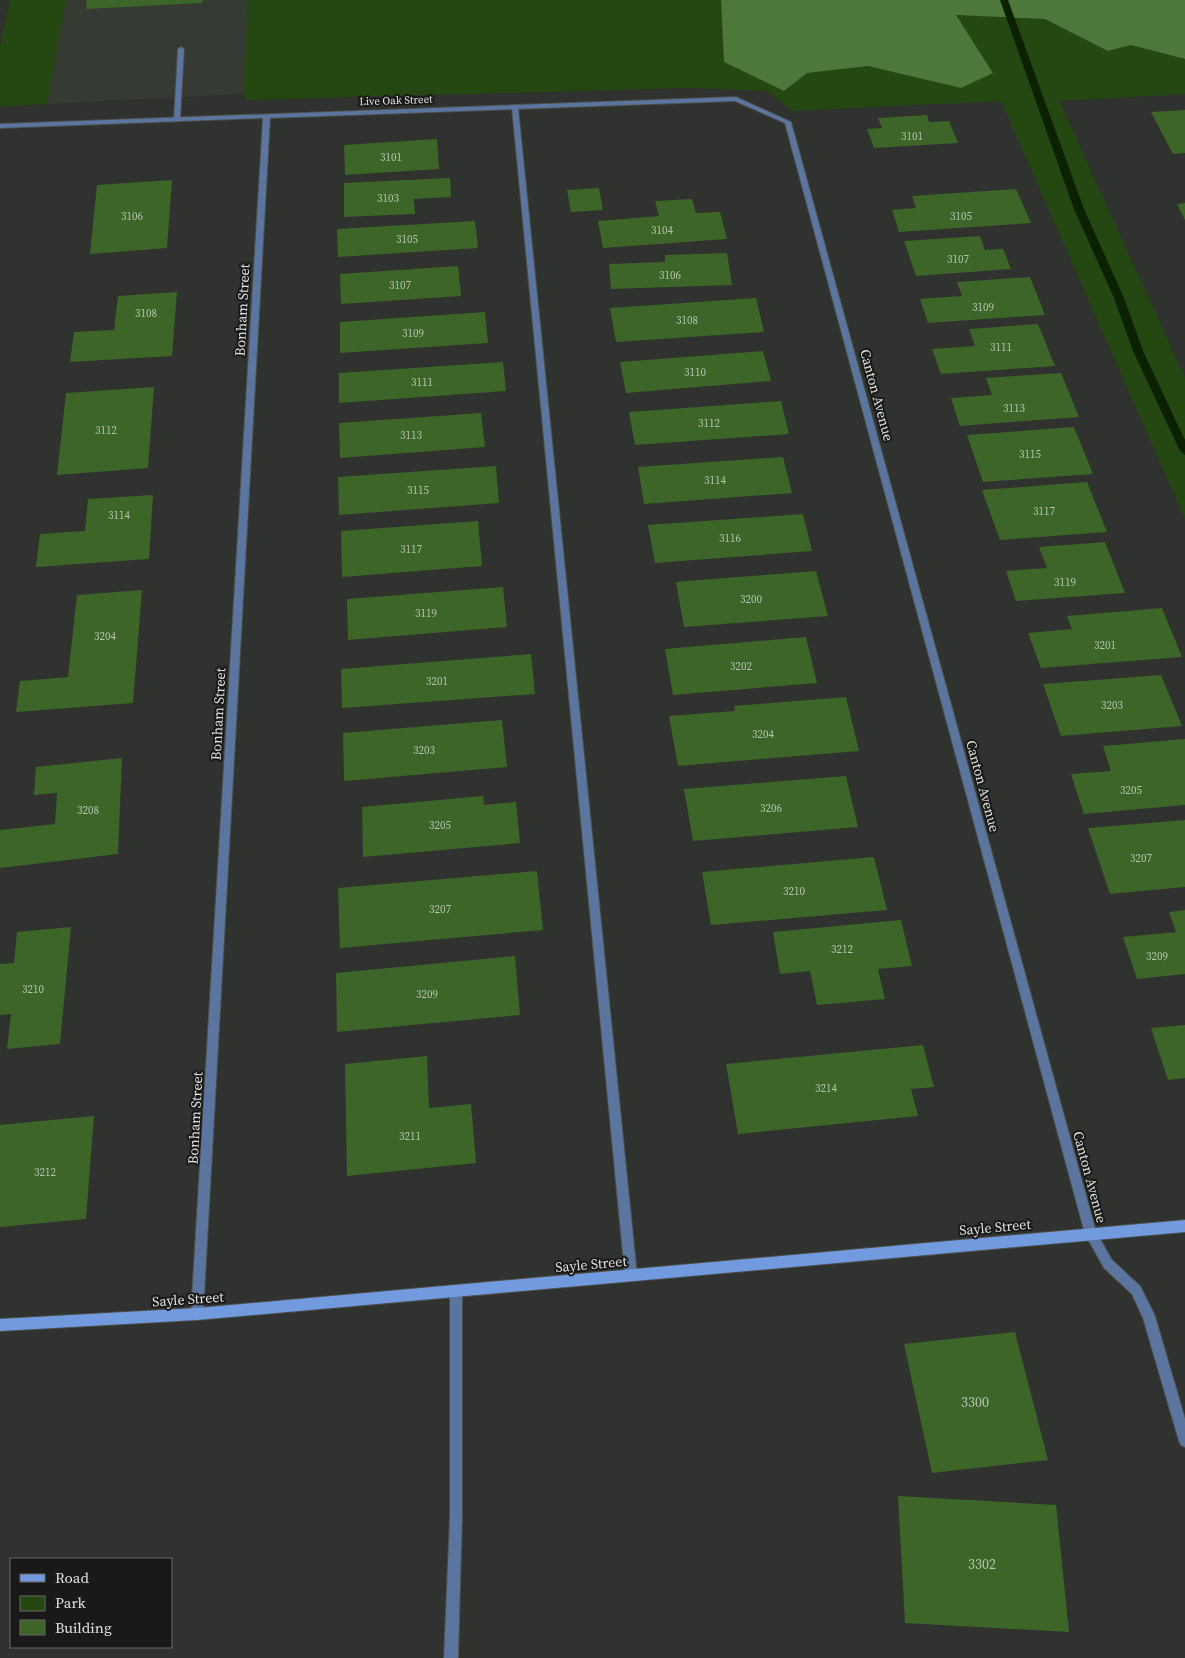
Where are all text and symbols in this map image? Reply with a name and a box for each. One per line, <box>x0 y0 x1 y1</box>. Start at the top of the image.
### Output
street label: Live Oak Street <box>359 92 433 109</box>
house number: 3101 <box>901 129 923 144</box>
house number: 3101 <box>380 150 402 165</box>
house number: 3103 <box>377 191 399 206</box>
house number: 3106 <box>121 209 143 224</box>
house number: 3105 <box>950 209 972 224</box>
house number: 3104 <box>651 223 673 238</box>
house number: 3105 <box>396 232 418 247</box>
house number: 3107 <box>947 252 969 267</box>
street label: Bonham Street <box>230 263 254 357</box>
house number: 3106 <box>659 268 681 283</box>
house number: 3107 <box>389 278 411 293</box>
house number: 3109 <box>972 300 994 315</box>
house number: 3108 <box>135 306 157 321</box>
house number: 3108 <box>676 313 698 328</box>
house number: 3109 <box>402 326 424 341</box>
house number: 3111 <box>990 340 1012 355</box>
street label: Canton Avenue <box>855 347 899 443</box>
house number: 3110 <box>684 365 706 380</box>
house number: 3111 <box>411 375 433 390</box>
house number: 3113 <box>1003 401 1025 416</box>
house number: 3112 <box>698 416 720 431</box>
house number: 3112 <box>95 423 117 438</box>
house number: 3113 <box>400 428 422 443</box>
house number: 3115 <box>1019 447 1041 462</box>
house number: 3114 <box>704 473 726 488</box>
house number: 3115 <box>407 483 429 498</box>
house number: 3117 <box>1033 504 1055 519</box>
house number: 3114 <box>108 508 130 523</box>
house number: 3116 <box>719 531 741 546</box>
house number: 3117 <box>400 542 422 557</box>
house number: 3119 <box>1054 575 1076 590</box>
house number: 3200 <box>740 592 762 607</box>
house number: 3119 <box>415 606 437 621</box>
house number: 3204 <box>94 629 116 644</box>
house number: 3201 <box>1094 638 1116 653</box>
house number: 3202 <box>730 659 752 674</box>
street label: Bonham Street <box>206 667 230 761</box>
house number: 3201 <box>426 674 448 689</box>
house number: 3203 <box>1101 698 1123 713</box>
house number: 3204 <box>752 727 774 742</box>
street label: Canton Avenue <box>961 738 1005 834</box>
house number: 3203 <box>413 743 435 758</box>
house number: 3205 <box>1120 783 1142 798</box>
house number: 3206 <box>760 801 782 816</box>
house number: 3208 <box>77 803 99 818</box>
house number: 3205 <box>429 818 451 833</box>
house number: 3207 <box>1130 851 1152 866</box>
house number: 3210 <box>783 884 805 899</box>
house number: 3207 <box>429 902 451 917</box>
house number: 3212 <box>831 942 853 957</box>
house number: 3209 <box>1146 949 1168 964</box>
house number: 3210 <box>22 982 44 997</box>
house number: 3209 <box>416 987 438 1002</box>
street label: Bonham Street <box>183 1071 207 1165</box>
house number: 3214 <box>815 1081 837 1096</box>
house number: 3211 <box>399 1129 421 1144</box>
street label: Canton Avenue <box>1068 1129 1112 1225</box>
house number: 3212 <box>34 1165 56 1180</box>
street label: Sayle Street <box>958 1214 1032 1240</box>
street label: Sayle Street <box>554 1251 628 1277</box>
street label: Sayle Street <box>151 1286 225 1311</box>
house number: 3300 <box>961 1392 989 1412</box>
house number: 3302 <box>968 1554 996 1574</box>
legend <box>10 1558 172 1648</box>
text: Road <box>55 1567 89 1588</box>
text: Park <box>55 1592 87 1613</box>
text: Building <box>55 1617 112 1638</box>

